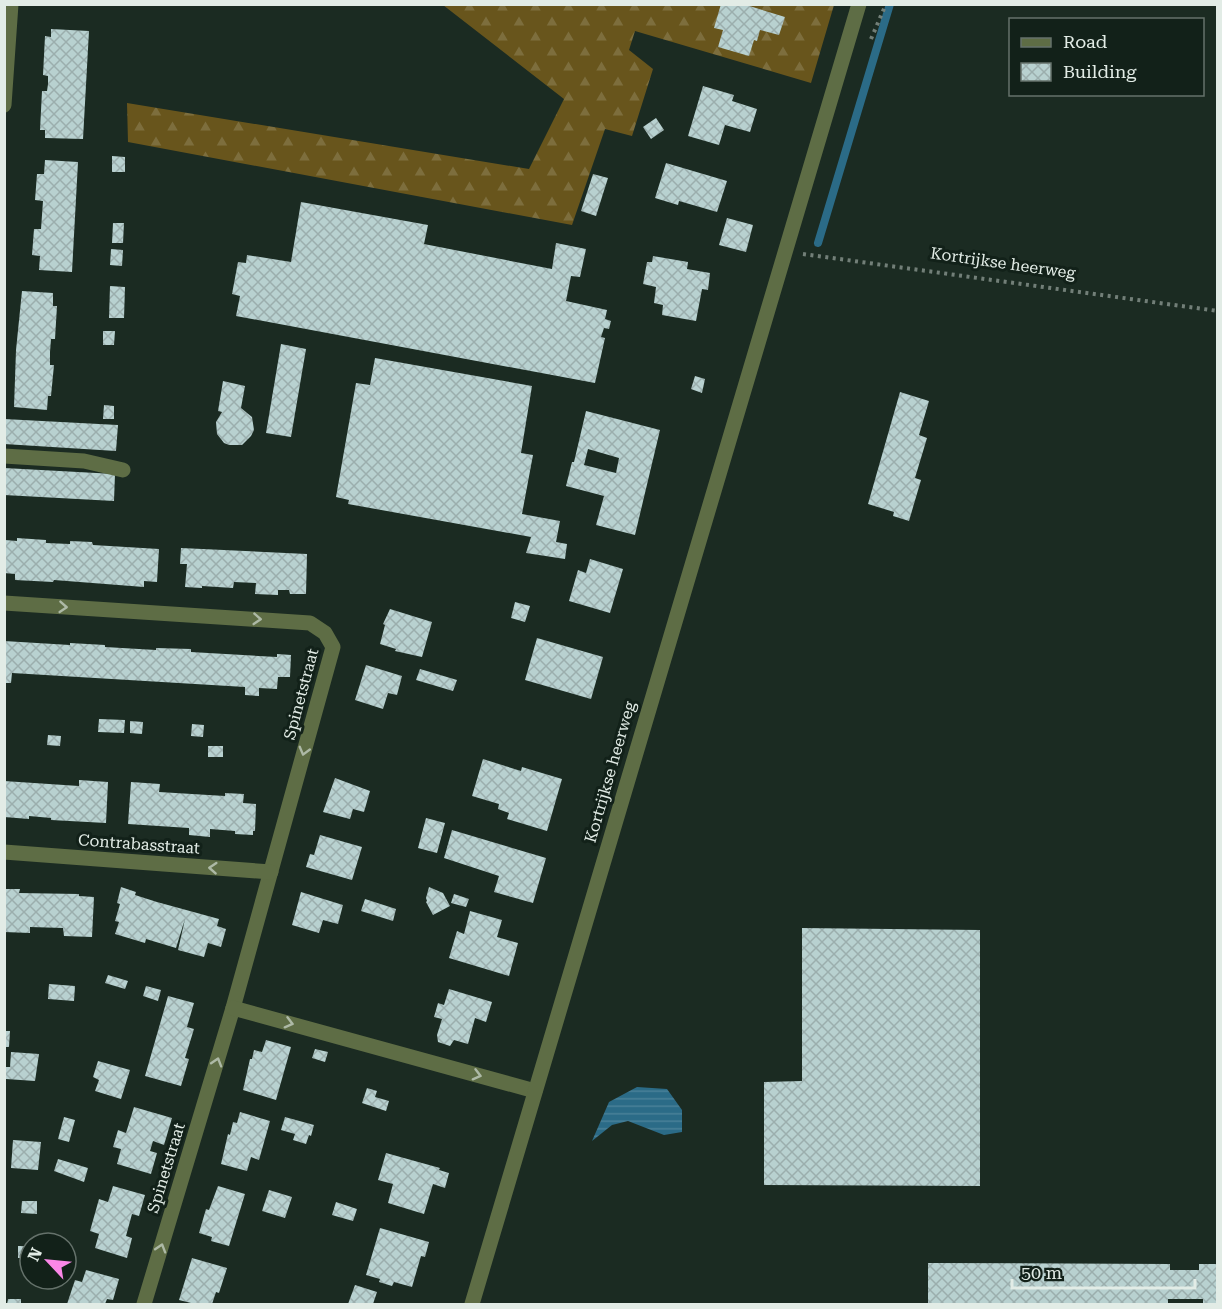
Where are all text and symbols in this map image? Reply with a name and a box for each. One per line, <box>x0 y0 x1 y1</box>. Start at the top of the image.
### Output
legend <box>1009 18 1204 96</box>
text: Road <box>1063 31 1108 52</box>
text: Building <box>1063 61 1137 82</box>
street label: Kortrijkse heerweg <box>929 243 1078 283</box>
one-way arrow <box>58 600 67 613</box>
one-way arrow <box>253 613 262 626</box>
street label: Spinetstraat <box>280 646 322 742</box>
street label: Kortrijkse heerweg <box>581 698 640 845</box>
one-way arrow <box>299 745 311 756</box>
street label: Contrabasstraat <box>77 830 201 858</box>
one-way arrow <box>208 861 217 874</box>
one-way arrow <box>284 1016 294 1029</box>
one-way arrow <box>210 1057 222 1068</box>
one-way arrow <box>471 1068 482 1080</box>
street label: Spinetstraat <box>143 1120 189 1216</box>
north arrow <box>18 1231 78 1291</box>
one-way arrow <box>154 1244 166 1254</box>
text: N <box>24 1245 46 1264</box>
scale bar <box>1012 1252 1195 1290</box>
text: 50 m <box>1021 1262 1062 1283</box>

